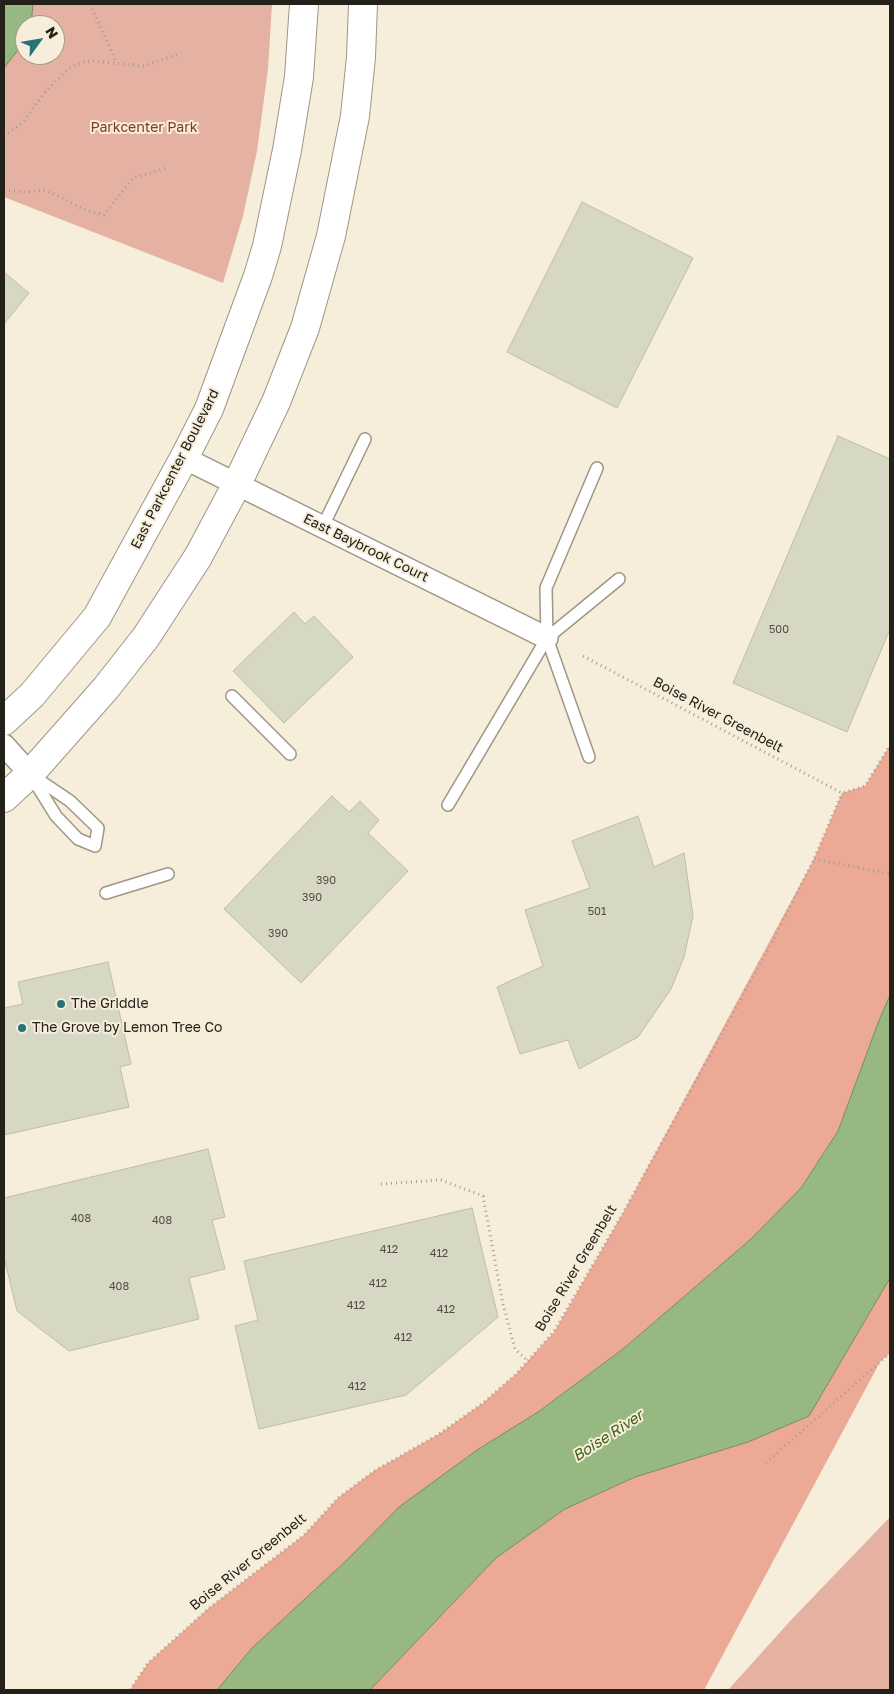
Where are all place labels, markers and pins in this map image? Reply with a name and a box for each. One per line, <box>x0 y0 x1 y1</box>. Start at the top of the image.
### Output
place label: The Griddle <box>71 996 149 1012</box>
marker: The Griddle <box>55 998 67 1010</box>
place label: The Grove by Lemon Tree Co <box>32 1020 222 1036</box>
marker: The Grove by Lemon Tree Co <box>16 1022 28 1034</box>

